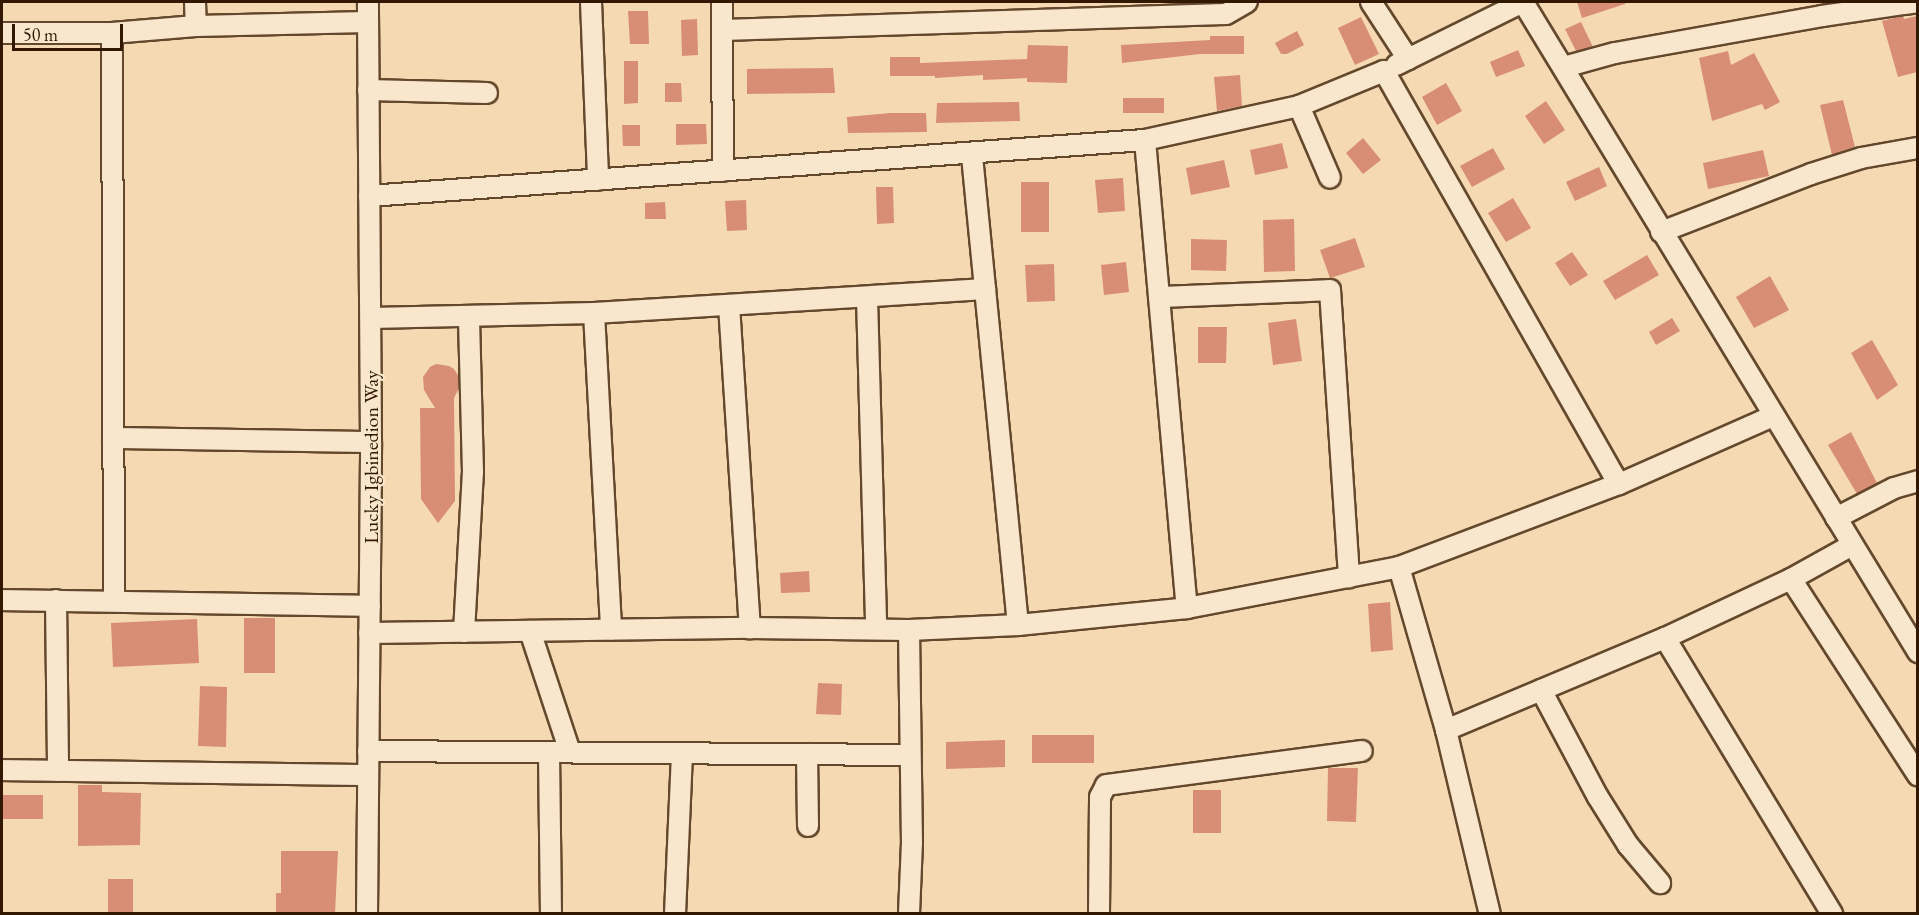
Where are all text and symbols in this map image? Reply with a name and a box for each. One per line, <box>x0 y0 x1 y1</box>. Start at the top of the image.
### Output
scale bar <box>15 12 126 50</box>
text: 50 m <box>23 23 58 46</box>
street label: Lucky Igbinedion Way <box>359 370 383 544</box>

